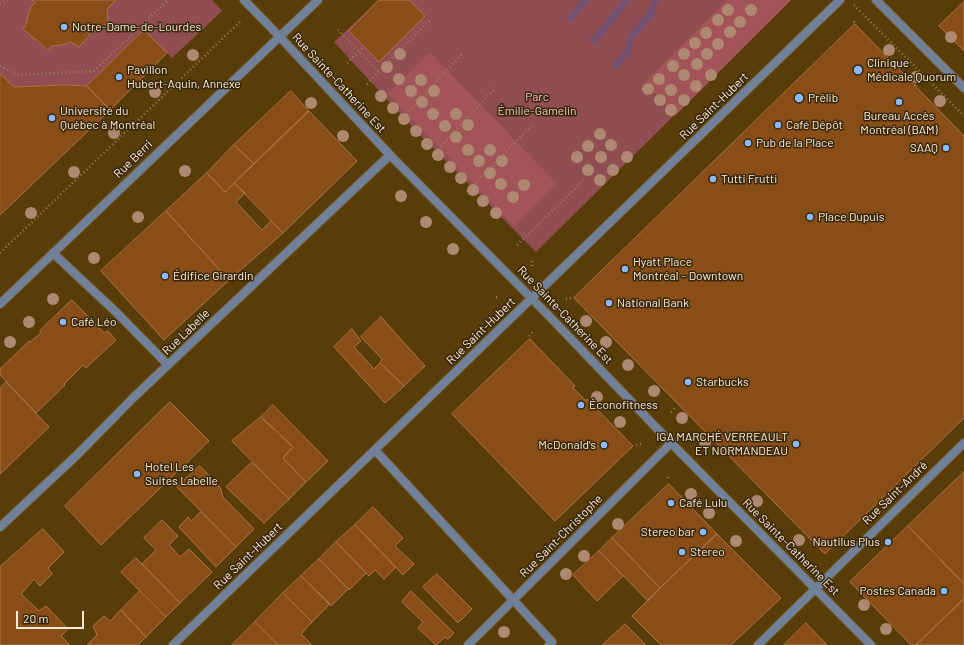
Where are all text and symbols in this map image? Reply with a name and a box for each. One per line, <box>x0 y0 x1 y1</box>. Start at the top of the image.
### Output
place label: Notre-Dame-de-Lourdes <box>72 20 201 34</box>
marker: Notre-Dame-de-Lourdes <box>59 22 69 32</box>
street label: Rue Sainte-Catherine Est <box>289 30 389 136</box>
place label: Clinique Médicale Quorum <box>867 56 956 84</box>
place label: Pavillon Hubert-Aquin, Annexe <box>127 63 241 91</box>
marker: Clinique Médicale Quorum <box>852 64 864 76</box>
street label: Rue Saint-Hubert <box>677 69 751 143</box>
marker: Pavillon Hubert-Aquin, Annexe <box>114 72 124 82</box>
park label: Parc Émilie-Gamelin <box>497 90 577 118</box>
place label: Prélib <box>808 91 838 105</box>
marker: Prélib <box>793 92 805 104</box>
marker: Bureau Accès Montréal (BAM) <box>894 97 904 107</box>
place label: Université du Québec à Montréal <box>60 104 155 132</box>
place label: Bureau Accès Montréal (BAM) <box>860 109 938 137</box>
marker: Université du Québec à Montréal <box>47 113 57 123</box>
place label: Café Dépôt <box>786 118 843 132</box>
marker: Café Dépôt <box>773 120 783 130</box>
place label: Pub de la Place <box>756 136 834 150</box>
street label: Rue Berri <box>111 137 155 181</box>
marker: Pub de la Place <box>743 138 753 148</box>
place label: SAAQ <box>910 141 938 155</box>
marker: SAAQ <box>941 143 951 153</box>
place label: Tutti Frutti <box>721 172 777 186</box>
marker: Tutti Frutti <box>708 174 718 184</box>
place label: Place Dupuis <box>818 210 885 224</box>
marker: Place Dupuis <box>805 212 815 222</box>
place label: Hyatt Place Montréal – Downtown <box>633 255 743 283</box>
street label: Rue Sainte-Catherine Est <box>514 263 616 367</box>
marker: Hyatt Place Montréal – Downtown <box>620 264 630 274</box>
place label: Édifice Girardin <box>173 269 253 283</box>
marker: Édifice Girardin <box>160 271 170 281</box>
street label: Rue Saint-Hubert <box>444 294 518 368</box>
place label: National Bank <box>617 296 689 310</box>
marker: National Bank <box>604 298 614 308</box>
street label: Rue Labelle <box>159 306 213 358</box>
place label: Café Léo <box>71 315 117 329</box>
marker: Café Léo <box>58 317 68 327</box>
place label: Starbucks <box>696 375 749 389</box>
marker: Starbucks <box>683 377 693 387</box>
place label: Éconofitness <box>589 398 658 412</box>
marker: Éconofitness <box>576 400 586 410</box>
place label: IGA MARCHÉ VERREAULT ET NORMANDEAU <box>656 430 788 458</box>
place label: McDonald's <box>538 438 596 452</box>
marker: IGA MARCHÉ VERREAULT ET NORMANDEAU <box>791 439 801 449</box>
marker: McDonald's <box>599 440 609 450</box>
street label: Rue Saint-André <box>859 458 931 528</box>
place label: Hotel Les Suites Labelle <box>145 460 218 488</box>
marker: Hotel Les Suites Labelle <box>132 469 142 479</box>
street label: Rue Saint-Christophe <box>517 492 605 580</box>
place label: Café Lulu <box>679 496 727 510</box>
street label: Rue Sainte-Catherine Est <box>740 496 842 598</box>
marker: Café Lulu <box>666 498 676 508</box>
street label: Rue Saint-Hubert <box>211 519 285 593</box>
place label: Stereo bar <box>641 525 695 539</box>
marker: Stereo bar <box>698 527 708 537</box>
place label: Nautilus Plus <box>812 535 880 549</box>
marker: Nautilus Plus <box>883 537 893 547</box>
place label: Stereo <box>690 545 725 559</box>
marker: Stereo <box>677 547 687 557</box>
place label: Postes Canada <box>860 584 936 598</box>
marker: Postes Canada <box>939 586 949 596</box>
scale bar <box>18 603 86 629</box>
text: 20 m <box>23 611 49 625</box>

